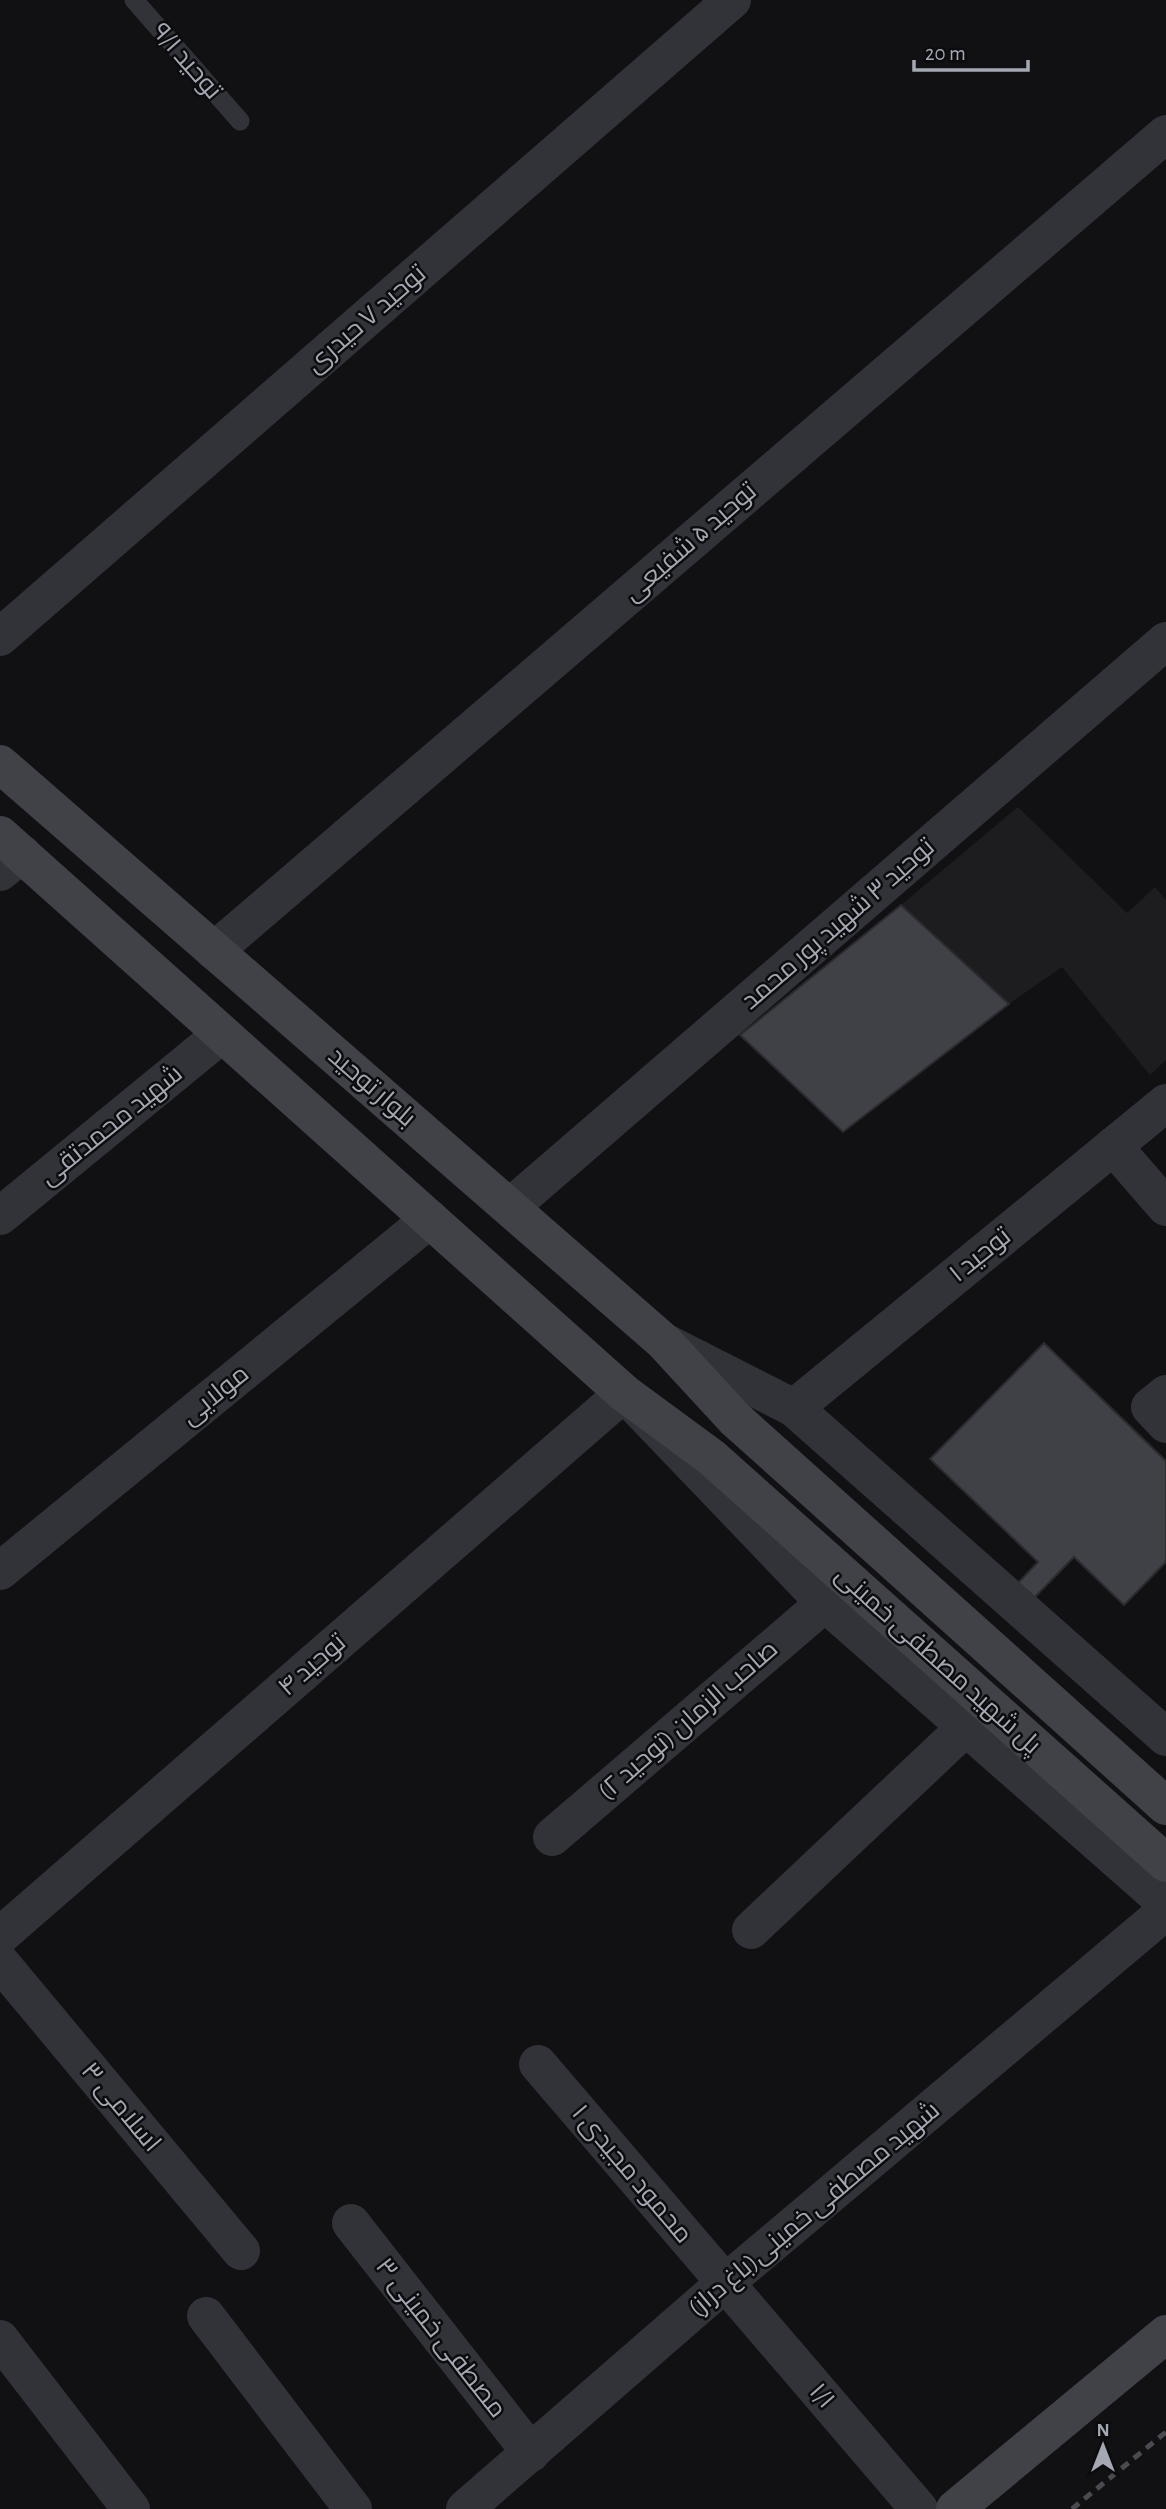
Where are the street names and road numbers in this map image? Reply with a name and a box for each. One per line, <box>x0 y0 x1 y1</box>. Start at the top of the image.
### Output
street label: توحید ۹/۱ <box>147 18 227 105</box>
street label: توحید ۷ حیدری <box>301 260 431 378</box>
street label: توحید ۵ شفیعی <box>619 478 763 608</box>
street label: توحید ۳ شهيد پور محمد <box>737 834 941 1017</box>
street label: بلوار توحید <box>323 1042 421 1132</box>
street label: شهید محمدتقی <box>35 1060 188 1192</box>
street label: توحید ۱ <box>945 1223 1016 1288</box>
street label: مولایی <box>176 1360 255 1431</box>
street label: پل شهید مصطفی خمینی <box>828 1561 1046 1761</box>
street label: توحید ۴ <box>273 1629 351 1702</box>
street label: صاحب الزمان (توحید ۲) <box>593 1635 783 1805</box>
street label: ۳ اسلامی <box>75 2057 166 2158</box>
street label: شهید مصطفی خمینی(باغ دراز) <box>683 2097 946 2324</box>
street label: ۱ محمود مجیدی <box>566 2100 697 2249</box>
street label: مصطفی خمینی ۳ <box>369 2253 511 2424</box>
street label: ۱/۱ <box>804 2379 840 2413</box>

